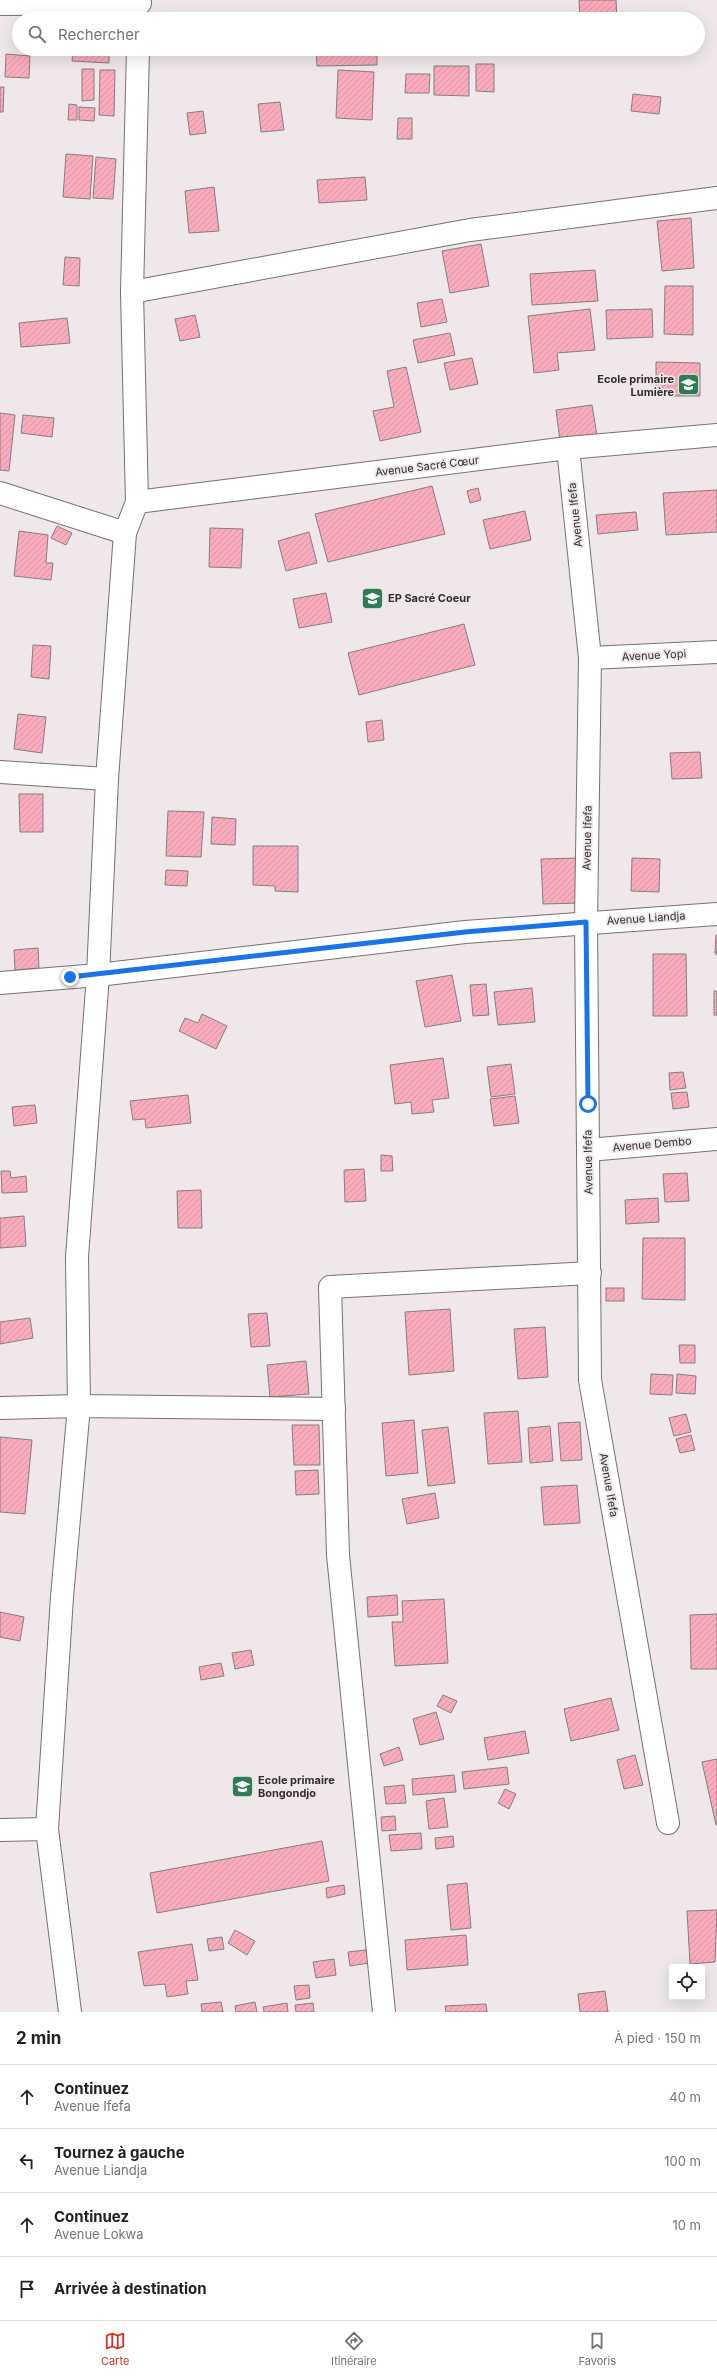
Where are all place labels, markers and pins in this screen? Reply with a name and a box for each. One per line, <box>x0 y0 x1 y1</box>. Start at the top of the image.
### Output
place label: Ecole primaire Lumière <box>597 372 674 399</box>
school or university icon: Ecole primaire Lumière <box>676 372 702 398</box>
school or university icon: EP Sacré Coeur <box>360 585 386 611</box>
place label: EP Sacré Coeur <box>388 591 471 605</box>
school or university icon: Ecole primaire Bongondjo <box>229 1773 255 1799</box>
place label: Ecole primaire Bongondjo <box>258 1773 335 1800</box>

